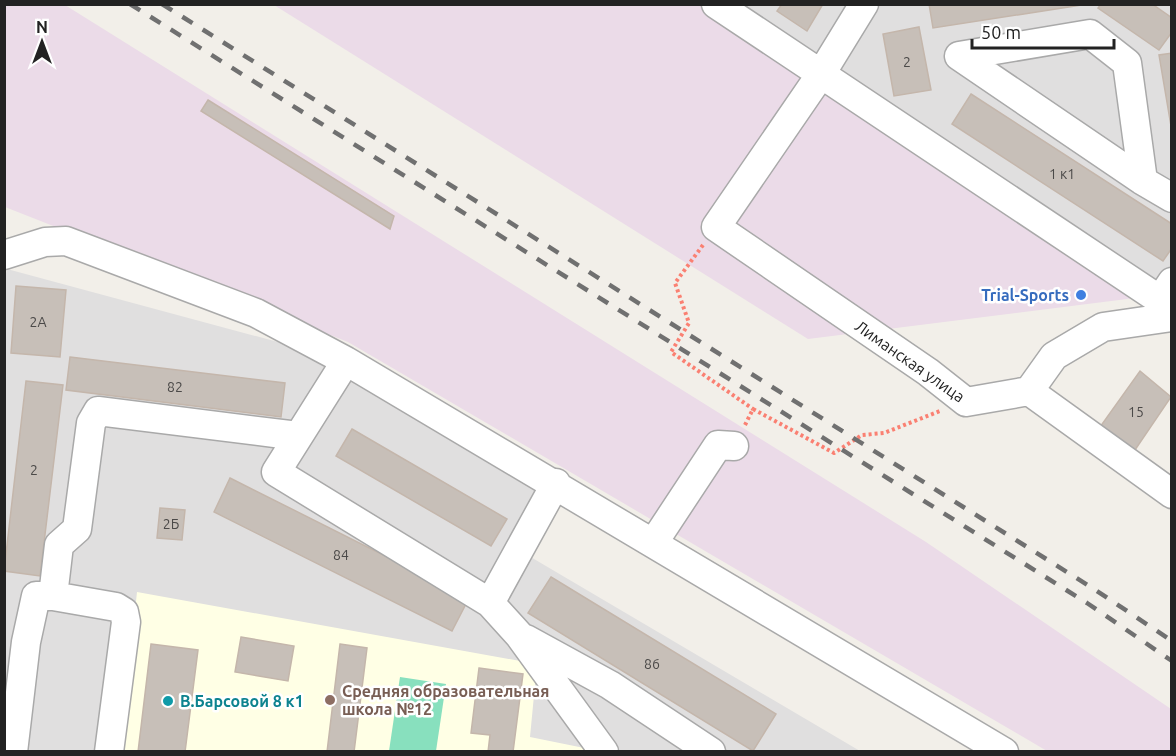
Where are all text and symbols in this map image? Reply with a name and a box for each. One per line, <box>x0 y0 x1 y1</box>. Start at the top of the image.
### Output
north arrow <box>12 12 72 72</box>
scale bar <box>972 12 1114 50</box>
text: N <box>36 18 48 36</box>
text: 50 m <box>981 22 1021 42</box>
house number: 2 <box>903 54 911 70</box>
house number: 1 к1 <box>1049 166 1075 182</box>
place label: Trial-Sports <box>981 286 1069 304</box>
marker: Trial-Sports <box>1074 288 1088 302</box>
house number: 2А <box>30 314 47 330</box>
street label: Лиманская улица <box>852 316 968 406</box>
house number: 82 <box>167 379 183 395</box>
house number: 15 <box>1128 404 1144 420</box>
house number: 2 <box>30 462 38 478</box>
house number: 2Б <box>163 516 179 532</box>
house number: 84 <box>333 547 349 563</box>
house number: 86 <box>644 656 660 672</box>
place label: Средняя образовательная школа №12 <box>342 682 549 718</box>
place label: В.Барсовой 8 к1 <box>180 692 304 710</box>
marker: Средняя образовательная школа №12 <box>323 693 337 707</box>
marker: В.Барсовой 8 к1 <box>161 694 175 708</box>

